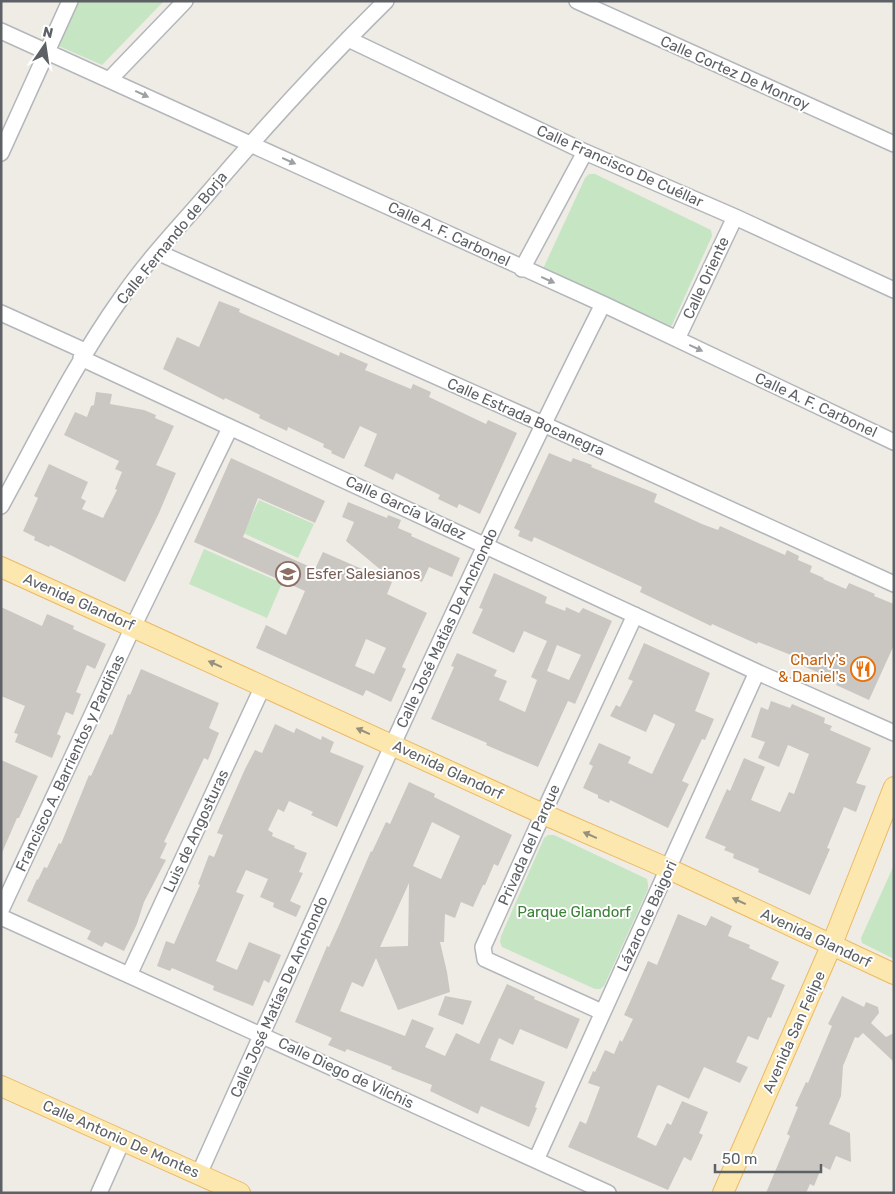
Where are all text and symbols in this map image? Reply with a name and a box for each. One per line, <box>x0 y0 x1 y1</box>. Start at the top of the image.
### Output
north arrow <box>20 20 70 70</box>
text: N <box>41 23 55 42</box>
street label: Calle Cortez De Monroy <box>657 32 813 114</box>
one-way arrow <box>135 90 149 98</box>
street label: Calle Francisco De Cuéllar <box>534 121 706 211</box>
one-way arrow <box>282 158 296 166</box>
street label: Calle Fernando de Borja <box>113 168 231 308</box>
street label: Calle A. F. Carbonel <box>385 198 513 270</box>
street label: Calle Oriente <box>679 234 733 322</box>
one-way arrow <box>541 276 555 284</box>
one-way arrow <box>689 345 703 353</box>
street label: Calle A. F. Carbonel <box>752 369 880 441</box>
street label: Calle Estrada Bocanegra <box>444 374 608 460</box>
street label: Calle García Valdez <box>343 472 469 544</box>
street label: Calle José Matías De Anchondo <box>393 525 501 731</box>
school or university icon: Esfer Salesianos <box>275 561 301 587</box>
place label: Esfer Salesianos <box>306 565 421 583</box>
street label: Avenida Glandorf <box>21 569 138 635</box>
street label: Francisco A. Barrientos y Pardiñas <box>12 651 128 874</box>
place label: Charly's & Daniel's <box>778 651 846 686</box>
restaurant icon: Charly's & Daniel's <box>850 656 876 682</box>
one-way arrow <box>208 660 222 668</box>
one-way arrow <box>356 726 370 734</box>
street label: Avenida Glandorf <box>390 737 506 804</box>
street label: Luis de Angosturas <box>160 766 233 895</box>
street label: Privada del Parque <box>494 782 564 908</box>
one-way arrow <box>583 830 597 838</box>
street label: Lázaro de Baigori <box>613 858 681 974</box>
street label: Calle José Matías De Anchondo <box>226 894 332 1100</box>
one-way arrow <box>732 897 746 905</box>
park label: Parque Glandorf <box>517 903 631 921</box>
street label: Avenida Glandorf <box>758 905 874 972</box>
street label: Avenida San Felipe <box>759 968 829 1096</box>
street label: Calle Diego de Vilchis <box>275 1034 417 1112</box>
street label: Calle Antonio De Montes <box>40 1096 202 1182</box>
scale bar <box>715 1142 821 1174</box>
text: 50 m <box>722 1150 757 1168</box>

